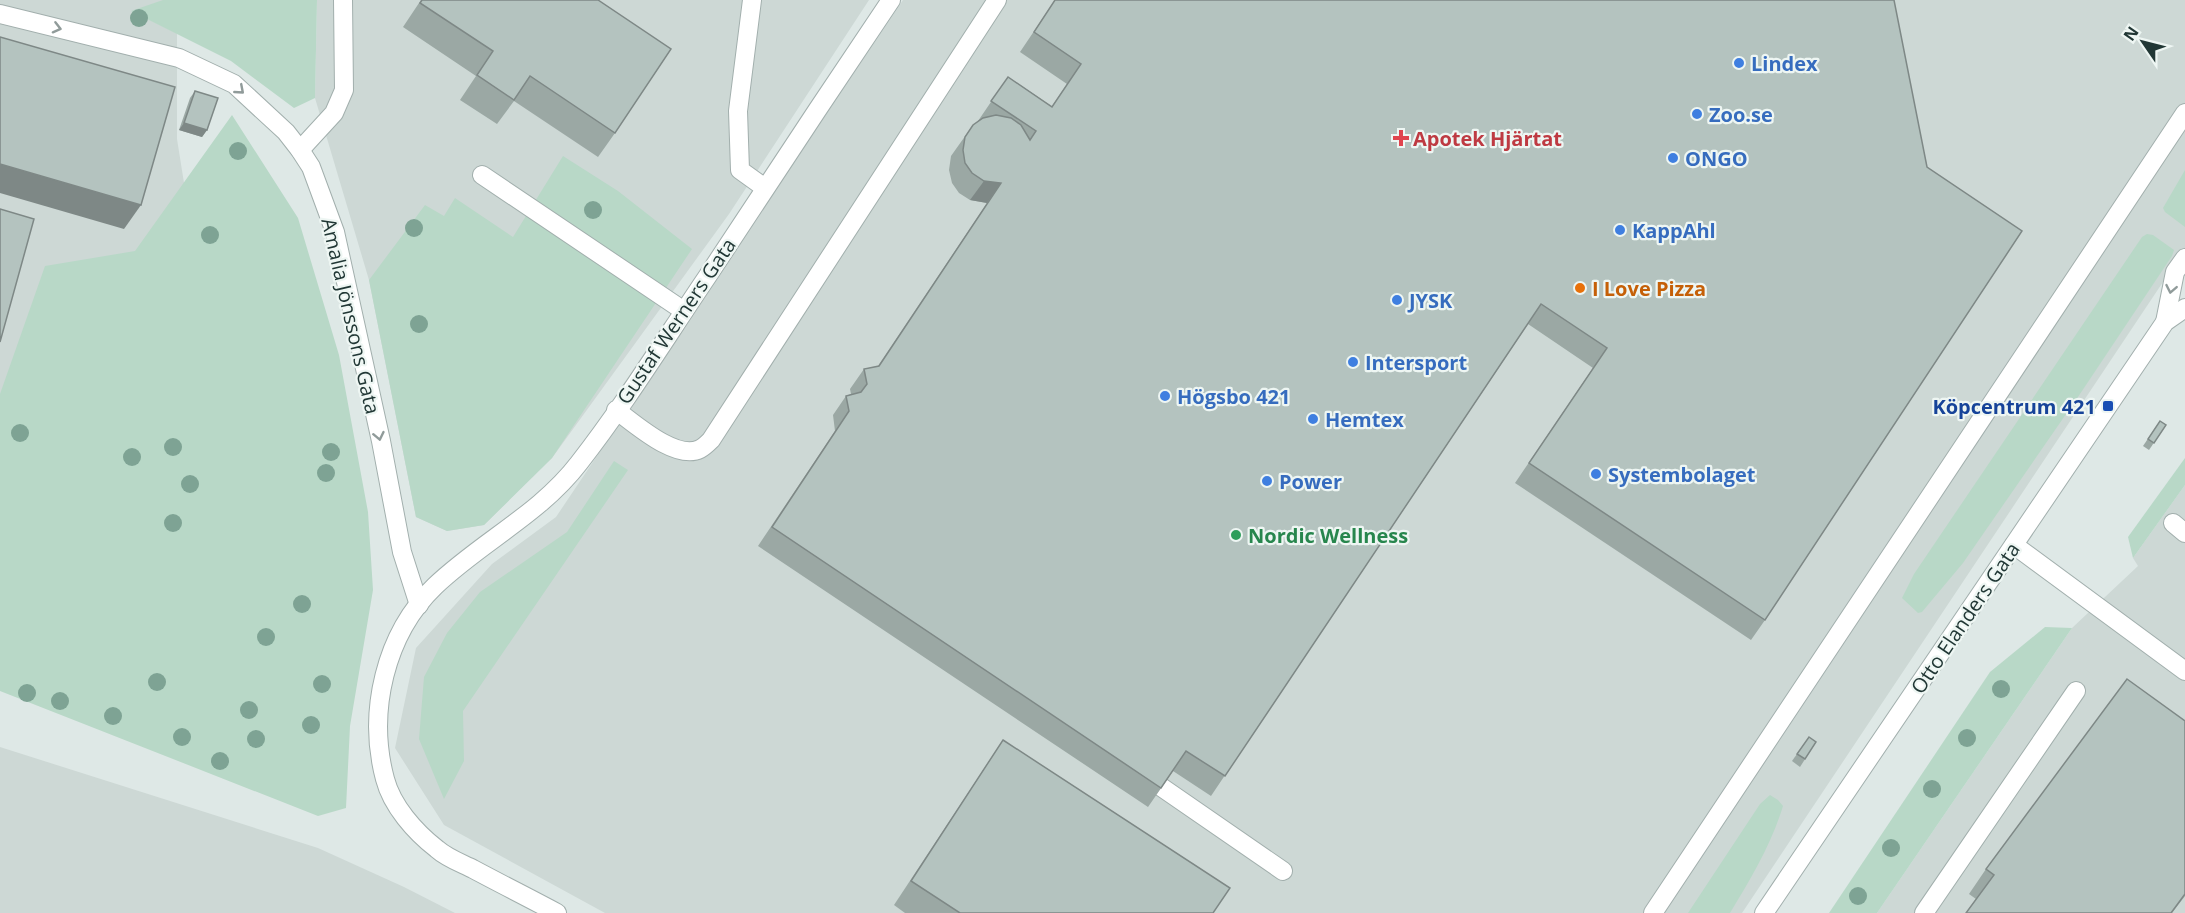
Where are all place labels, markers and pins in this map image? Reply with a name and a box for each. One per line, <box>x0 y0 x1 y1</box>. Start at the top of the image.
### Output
place label: Lindex <box>1751 50 1818 77</box>
marker: Lindex <box>1732 56 1746 70</box>
place label: Zoo.se <box>1709 101 1773 128</box>
marker: Zoo.se <box>1690 107 1704 121</box>
place label: Apotek Hjärtat <box>1413 125 1562 152</box>
marker: Apotek Hjärtat <box>1394 131 1408 145</box>
place label: ONGO <box>1685 145 1748 172</box>
marker: ONGO <box>1666 151 1680 165</box>
place label: KappAhl <box>1632 217 1716 244</box>
marker: KappAhl <box>1613 223 1627 237</box>
place label: I Love Pizza <box>1592 275 1706 302</box>
marker: I Love Pizza <box>1573 281 1587 295</box>
place label: JYSK <box>1407 287 1453 314</box>
marker: JYSK <box>1390 293 1404 307</box>
place label: Intersport <box>1365 349 1467 376</box>
marker: Intersport <box>1346 355 1360 369</box>
place label: Högsbo 421 <box>1177 383 1290 410</box>
marker: Högsbo 421 <box>1158 389 1172 403</box>
place label: Köpcentrum 421 <box>1932 393 2096 420</box>
marker: Köpcentrum 421 <box>2101 399 2115 413</box>
place label: Hemtex <box>1325 406 1404 433</box>
marker: Hemtex <box>1306 412 1320 426</box>
place label: Systembolaget <box>1608 461 1756 488</box>
marker: Systembolaget <box>1589 467 1603 481</box>
place label: Power <box>1279 468 1342 495</box>
marker: Power <box>1260 474 1274 488</box>
place label: Nordic Wellness <box>1248 522 1408 549</box>
marker: Nordic Wellness <box>1229 528 1243 542</box>

